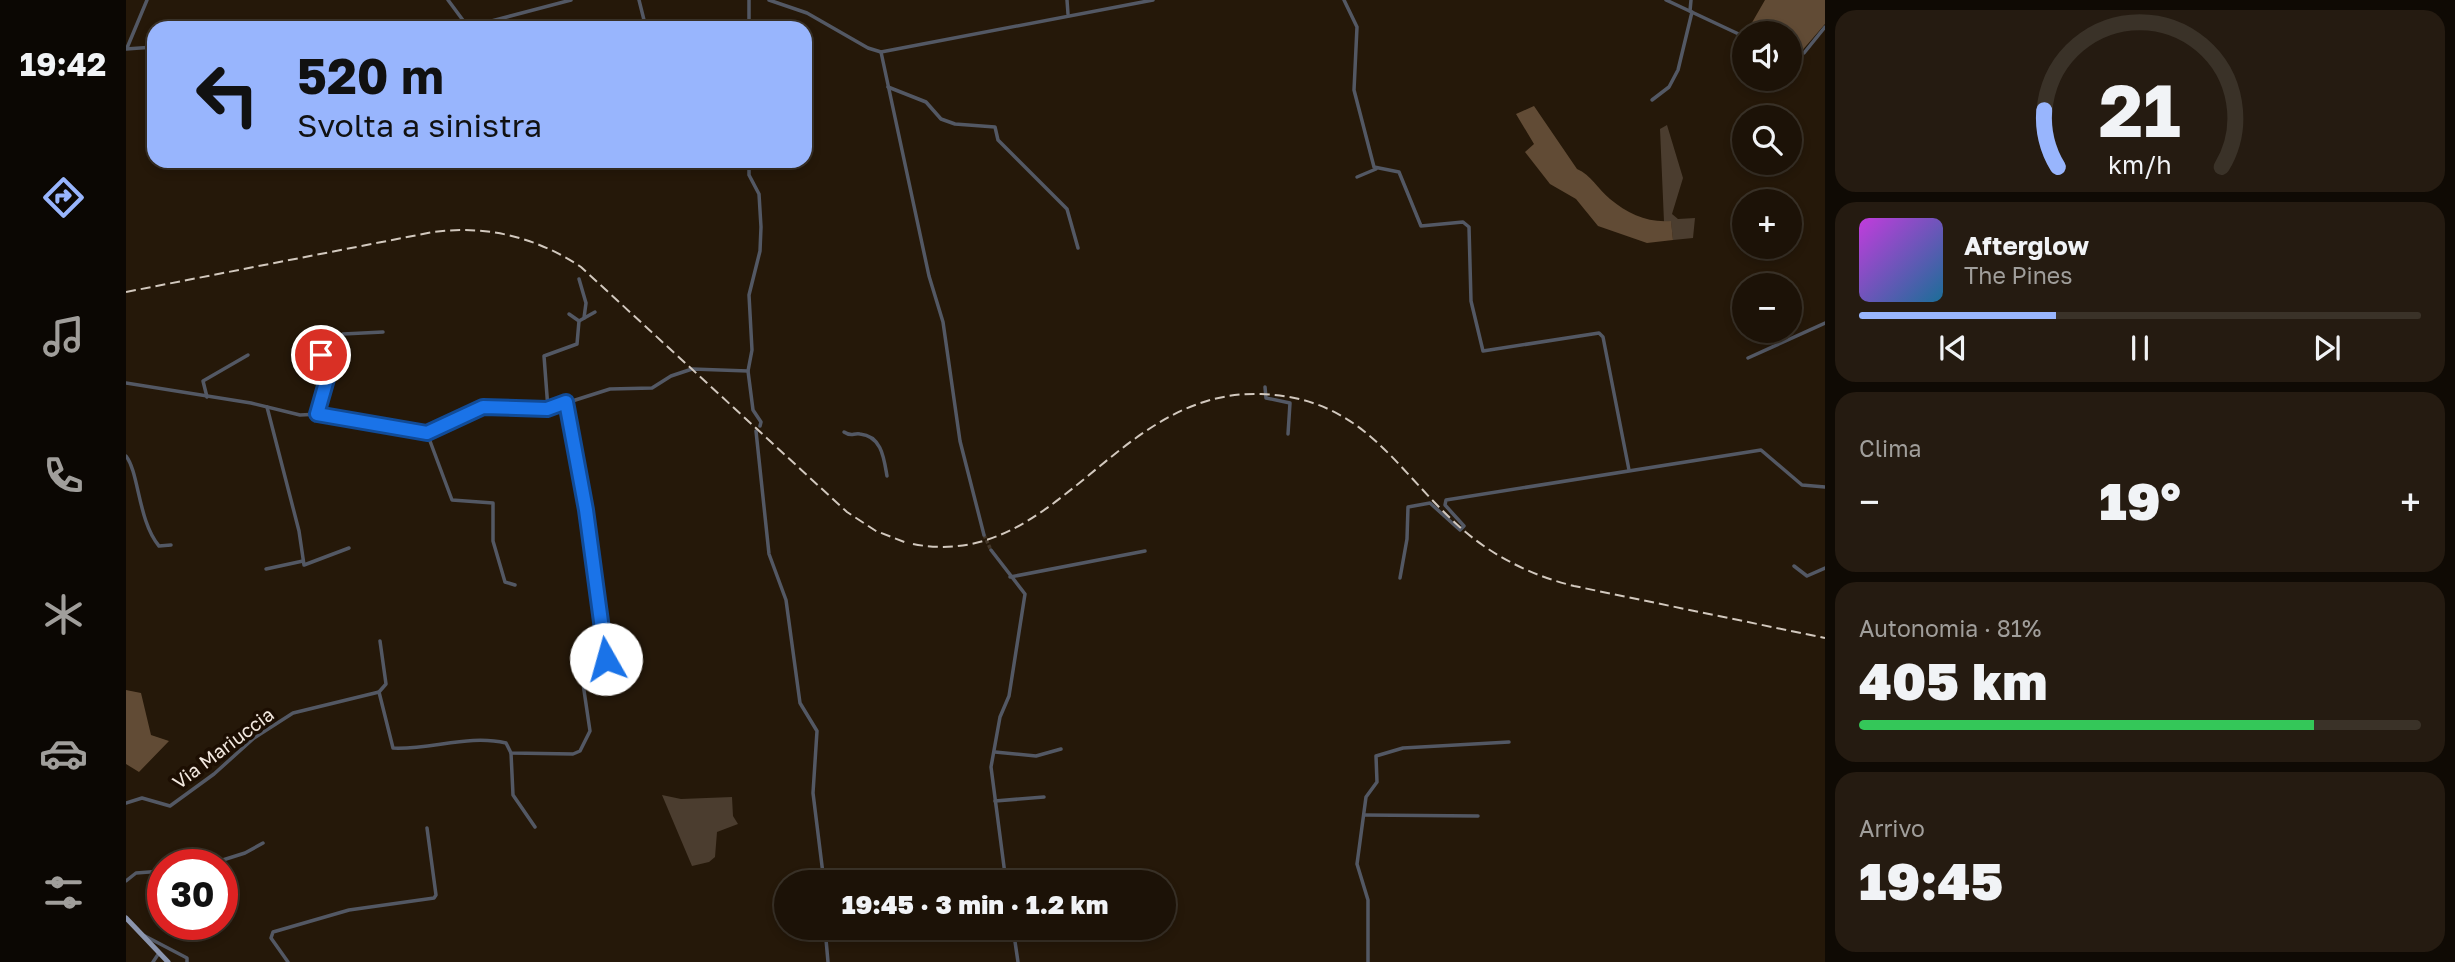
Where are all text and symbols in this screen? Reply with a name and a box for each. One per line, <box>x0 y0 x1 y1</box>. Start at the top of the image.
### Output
map controls <box>1732 21 1802 343</box>
button: sound <box>1732 21 1802 91</box>
text: 19:42 <box>20 45 106 83</box>
text: 520 m <box>297 46 444 105</box>
icon: left <box>182 49 273 140</box>
text: 21 <box>2099 66 2181 153</box>
button: search <box>1732 105 1802 175</box>
text: Svolta a sinistra <box>297 106 542 144</box>
text: km/h <box>2108 149 2172 180</box>
icon: directions <box>39 173 88 222</box>
button: + <box>1732 189 1802 259</box>
text: Afterglow <box>1964 230 2089 261</box>
text: The Pines <box>1964 261 2072 289</box>
button: − <box>1732 273 1802 343</box>
icon: music <box>39 312 88 361</box>
pin <box>291 325 351 385</box>
icon: previous <box>1934 329 1972 367</box>
icon: pause <box>2121 329 2159 367</box>
icon: next <box>2308 329 2346 367</box>
icon: arrive <box>302 336 340 374</box>
text: Clima <box>1859 434 1922 462</box>
icon: phone <box>39 451 88 500</box>
text: 19° <box>2099 469 2181 531</box>
text: − <box>1859 479 1880 524</box>
text: + <box>2400 479 2421 524</box>
icon: climate <box>39 590 88 639</box>
text: Autonomia · 81% <box>1859 614 2041 642</box>
position arrow <box>569 622 643 696</box>
text: 405 km <box>1859 649 2047 711</box>
street label: Via Mariuccia <box>167 702 278 793</box>
icon: car <box>39 729 88 778</box>
text: Arrivo <box>1859 814 1925 842</box>
speed limit sign: 30 <box>147 849 238 940</box>
text: 19:45 <box>1859 849 2003 911</box>
icon: filters <box>39 868 88 917</box>
text: 19:45 · 3 min · 1.2 km <box>842 889 1108 920</box>

